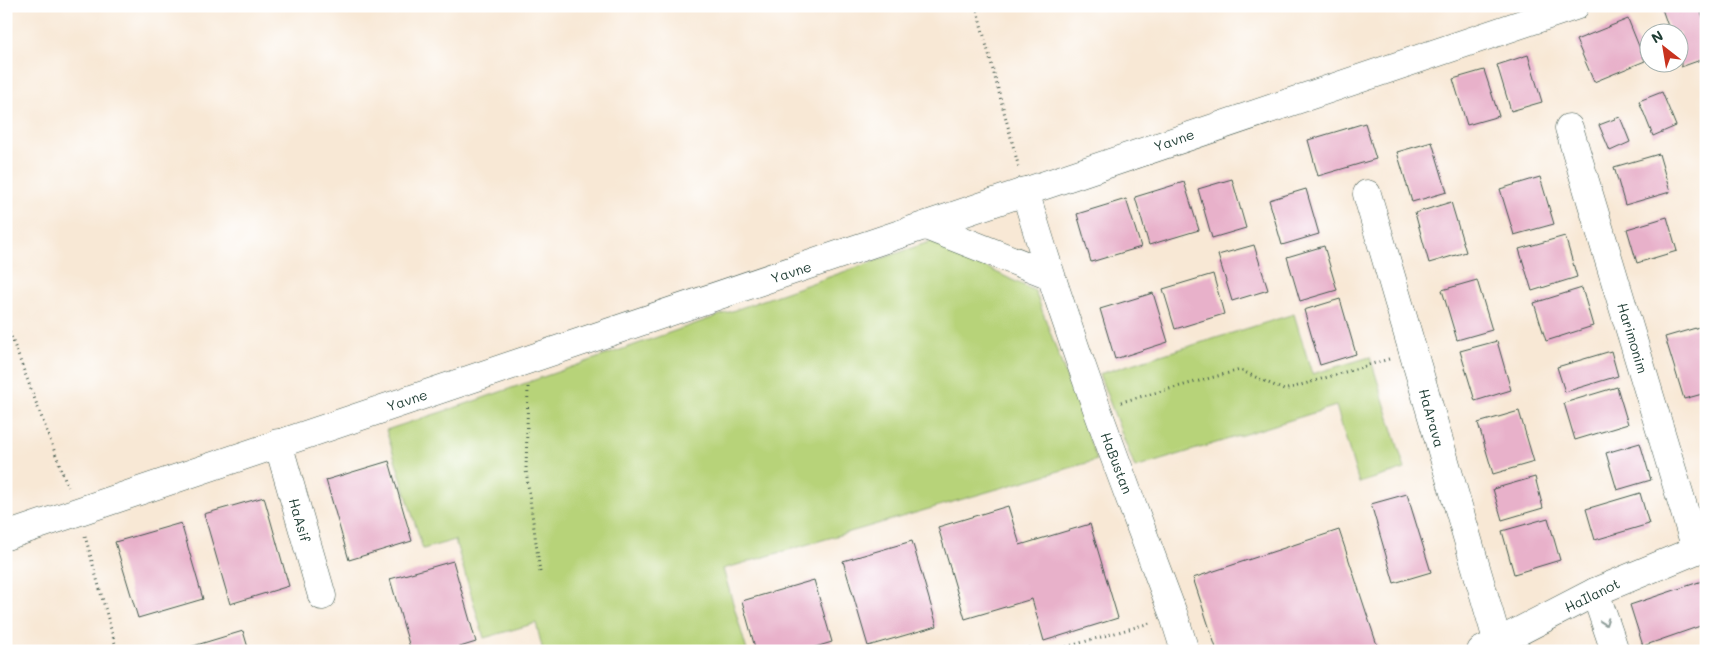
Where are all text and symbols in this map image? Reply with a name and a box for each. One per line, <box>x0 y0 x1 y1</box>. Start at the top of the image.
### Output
north arrow <box>1640 22 1690 72</box>
text: N <box>1648 26 1667 47</box>
street label: Yavne <box>1151 124 1197 156</box>
street label: Yavne <box>768 257 814 287</box>
street label: Harimonim <box>1613 300 1653 376</box>
street label: Yavne <box>384 385 430 415</box>
street label: HaArava <box>1415 386 1449 450</box>
street label: HaBustan <box>1097 429 1137 497</box>
street label: HaAsif <box>285 496 315 545</box>
street label: HaIlanot <box>1561 573 1623 617</box>
one-way arrow <box>1599 617 1609 625</box>

